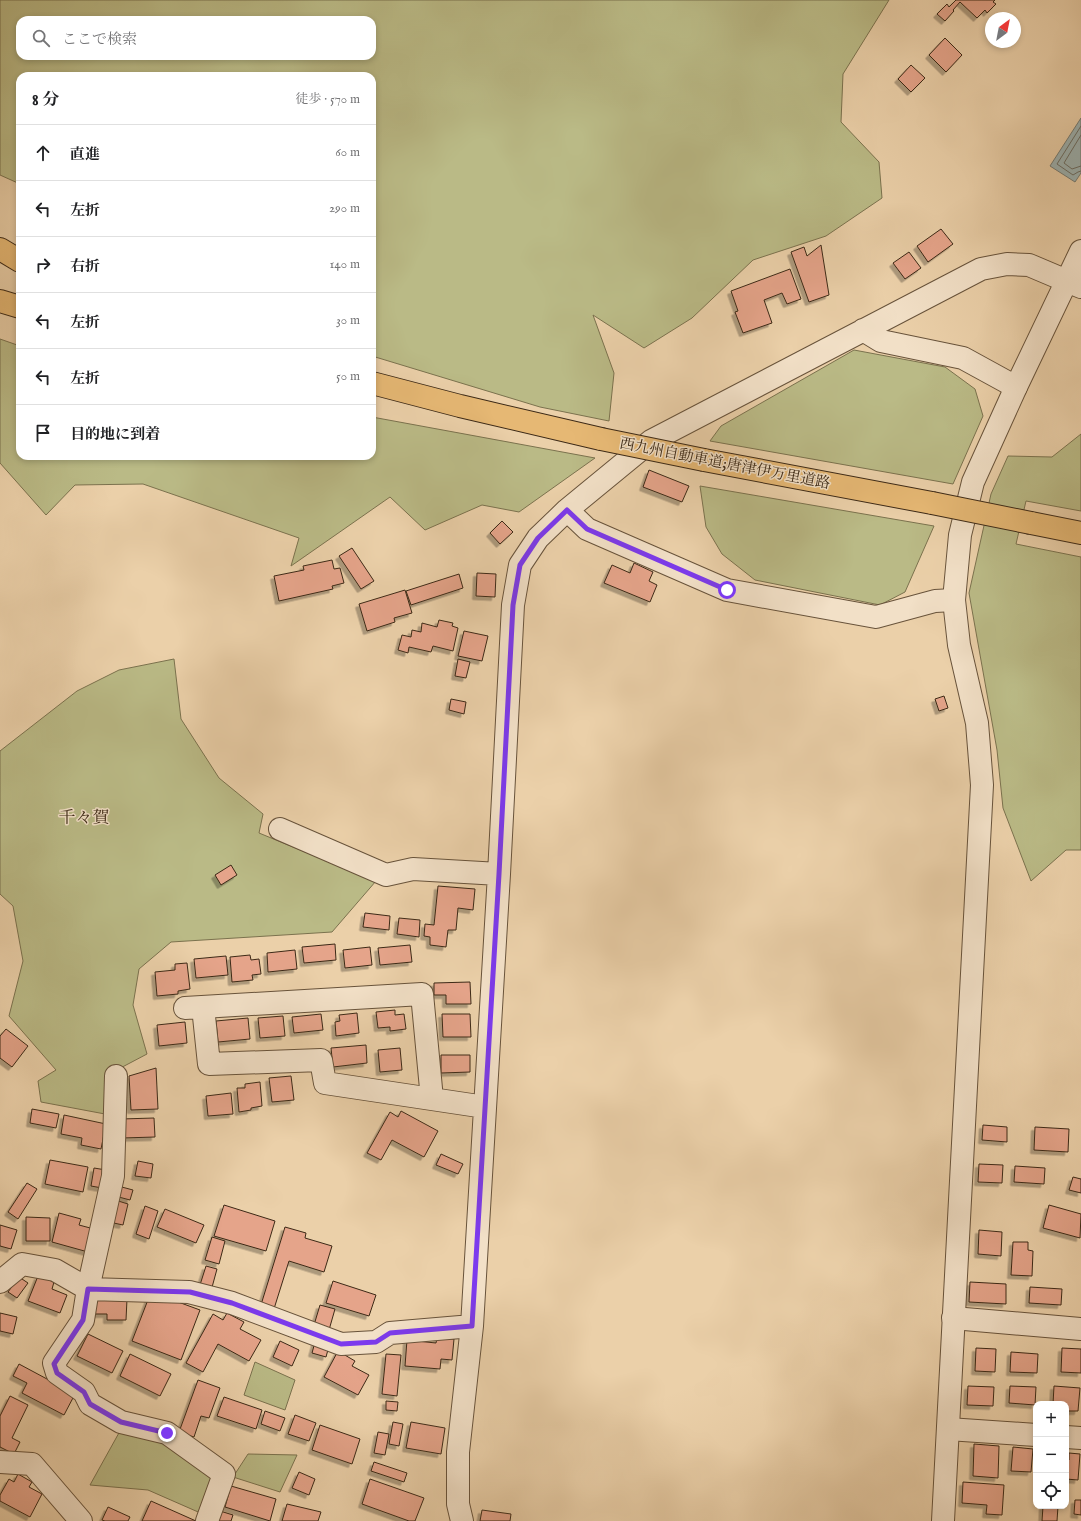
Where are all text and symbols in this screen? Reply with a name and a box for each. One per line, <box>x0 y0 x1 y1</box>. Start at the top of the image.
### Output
north arrow <box>985 12 1021 48</box>
search box <box>16 16 376 60</box>
icon: search <box>30 27 52 49</box>
text: ここで検索 <box>62 30 137 49</box>
text: 8 分 <box>32 90 59 111</box>
text: 徒歩 · 570 m <box>295 91 360 108</box>
icon: ahead <box>32 142 54 164</box>
text: 60 m <box>335 144 360 161</box>
text: 直進 <box>70 145 100 164</box>
icon: left <box>32 198 54 220</box>
text: 290 m <box>329 200 360 217</box>
text: 左折 <box>70 201 100 220</box>
icon: right <box>32 254 54 276</box>
text: 140 m <box>330 256 360 273</box>
text: 右折 <box>70 257 100 276</box>
icon: left <box>32 310 54 332</box>
text: 30 m <box>336 312 360 329</box>
text: 左折 <box>70 313 100 332</box>
icon: left <box>32 366 54 388</box>
text: 50 m <box>336 368 360 385</box>
text: 左折 <box>70 369 100 388</box>
icon: arrive <box>32 422 54 444</box>
text: 目的地に到着 <box>70 425 160 444</box>
street label: 西九州自動車道;唐津伊万里道路 <box>618 434 832 493</box>
route start <box>718 581 736 599</box>
district label: 千々賀 <box>59 808 110 829</box>
map controls <box>1033 1401 1069 1509</box>
button: + <box>1033 1401 1069 1437</box>
route end <box>158 1424 176 1442</box>
button: − <box>1033 1437 1069 1473</box>
button: locate <box>1033 1473 1069 1509</box>

